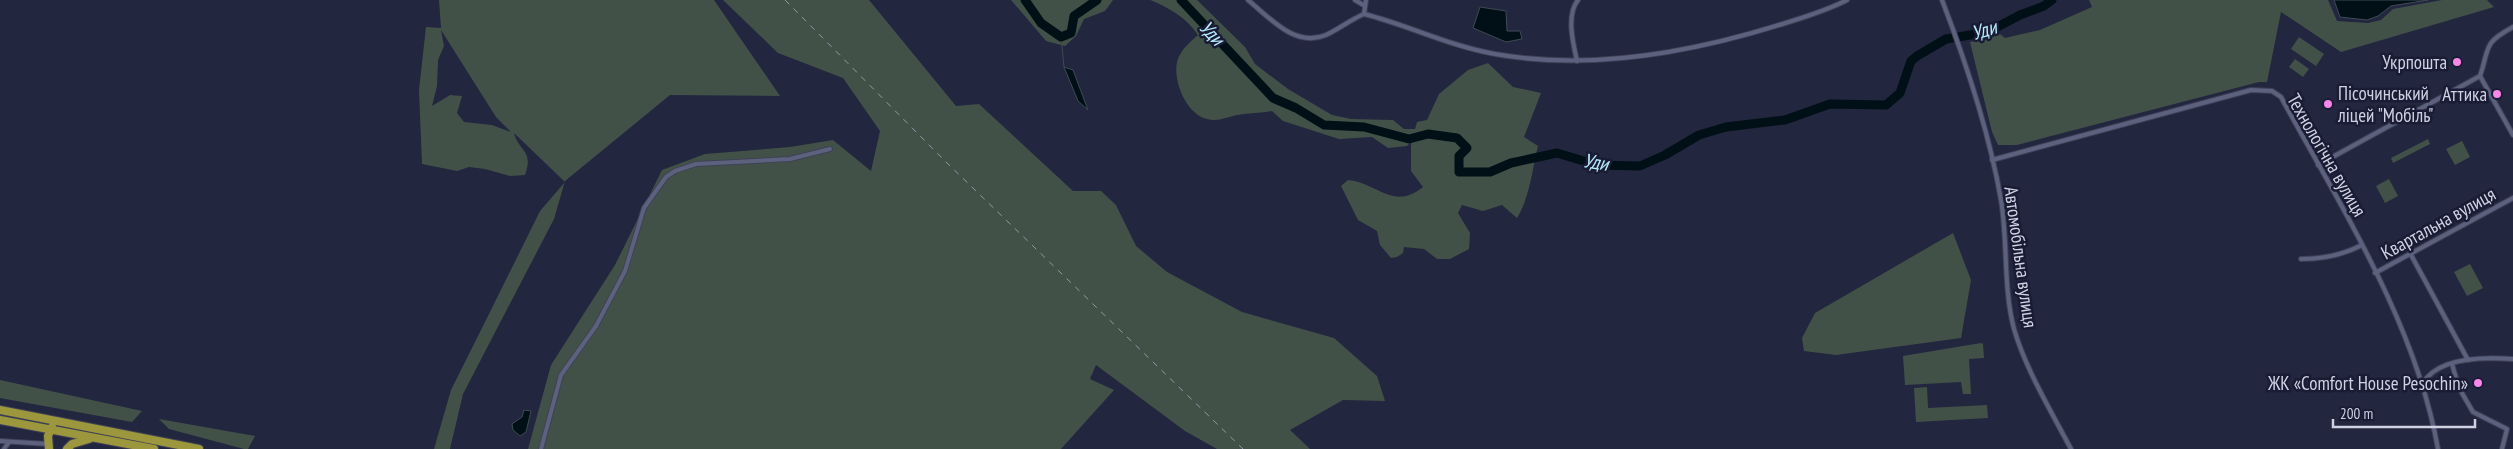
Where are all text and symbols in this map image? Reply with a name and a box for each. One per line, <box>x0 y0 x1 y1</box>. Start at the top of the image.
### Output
water label: Уди <box>1968 13 2002 46</box>
water label: Уди <box>1194 15 1232 53</box>
place label: Укрпошта <box>2382 50 2447 74</box>
marker: Укрпошта <box>2451 56 2463 68</box>
place label: Пісочинський ліцей "Мобіль" <box>2337 81 2434 127</box>
place label: Аттика <box>2442 82 2487 106</box>
marker: Аттика <box>2491 88 2503 100</box>
street label: Технологічна вулиця <box>2282 89 2372 221</box>
marker: Пісочинський ліцей "Мобіль" <box>2322 98 2334 110</box>
water label: Уди <box>1582 147 1613 177</box>
street label: Квартальна вулиця <box>2376 182 2500 264</box>
street label: Автомобільна вулиця <box>1999 185 2043 329</box>
place label: ЖК «Comfort House Pesochin» <box>2267 371 2468 395</box>
marker: ЖК «Comfort House Pesochin» <box>2472 377 2484 389</box>
scale bar <box>2333 396 2476 428</box>
text: 200 m <box>2340 404 2373 423</box>

